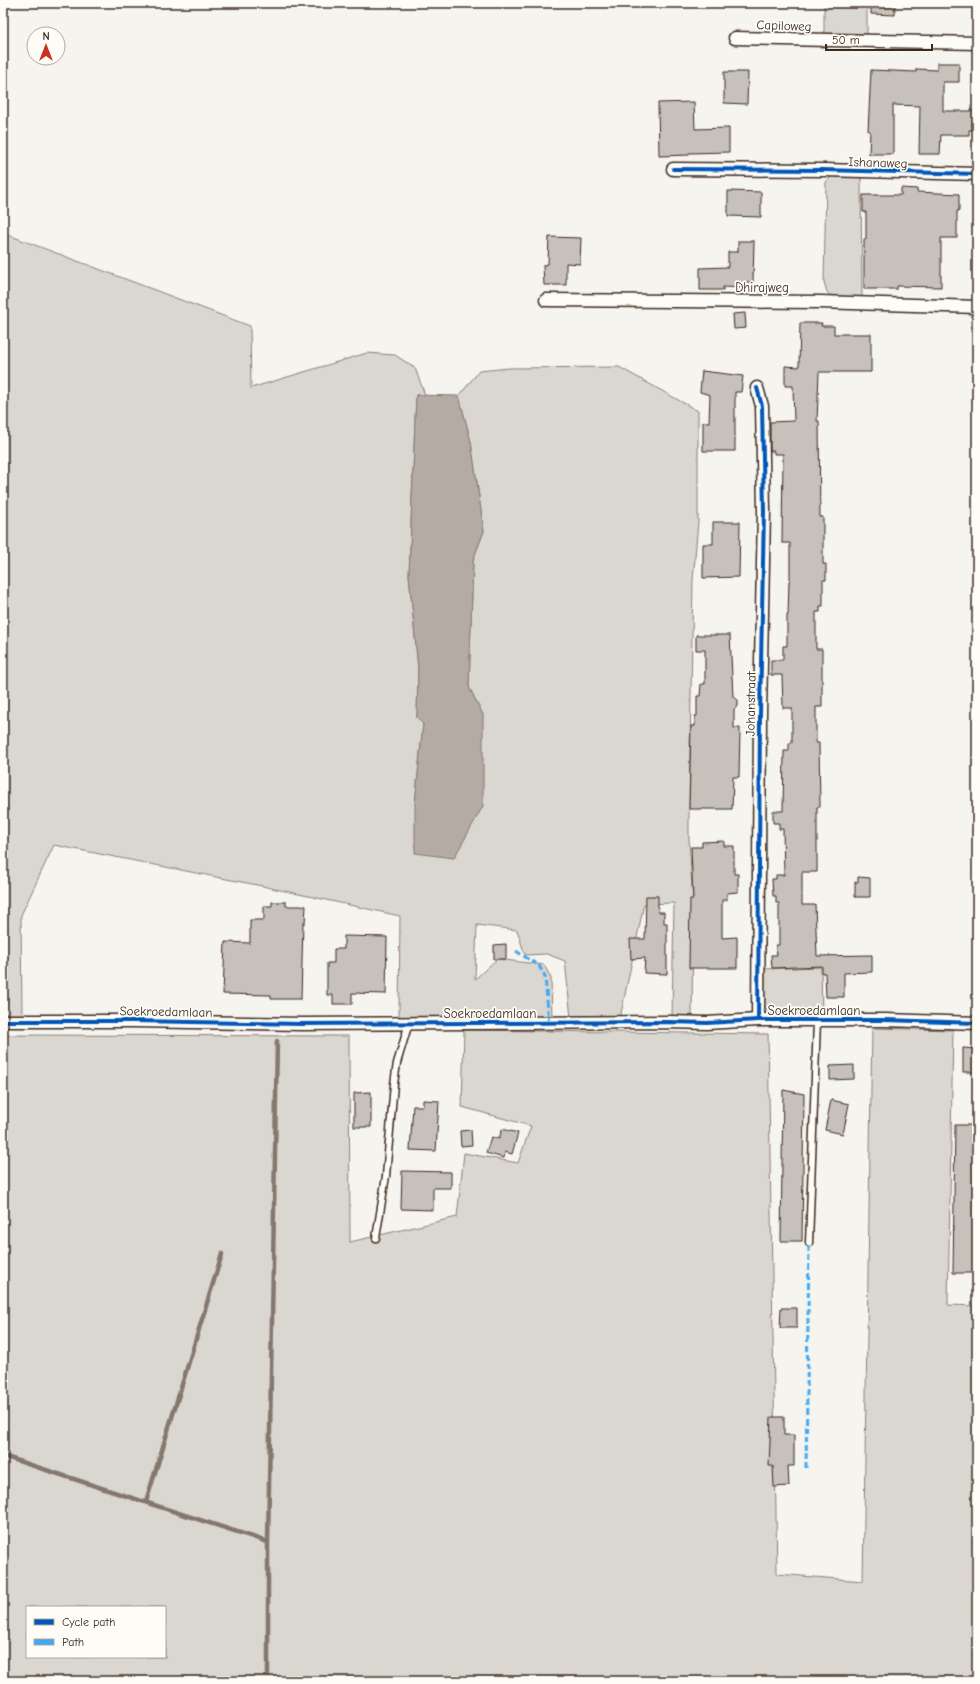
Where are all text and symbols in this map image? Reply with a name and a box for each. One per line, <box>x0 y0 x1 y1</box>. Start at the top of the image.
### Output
street label: Capiloweg <box>756 17 812 34</box>
north arrow <box>26 26 66 66</box>
scale bar <box>826 26 932 52</box>
text: N <box>42 30 50 43</box>
text: 50 m <box>832 33 860 47</box>
street label: Ishanaweg <box>848 154 908 171</box>
street label: Dhirajweg <box>735 280 789 295</box>
street label: Johanstraat <box>742 670 759 737</box>
street label: Soekroedamlaan <box>119 1003 213 1020</box>
street label: Soekroedamlaan <box>768 1003 861 1018</box>
street label: Soekroedamlaan <box>444 1006 537 1021</box>
legend <box>26 1606 166 1658</box>
text: Cycle path <box>62 1615 115 1629</box>
text: Path <box>62 1635 84 1649</box>

